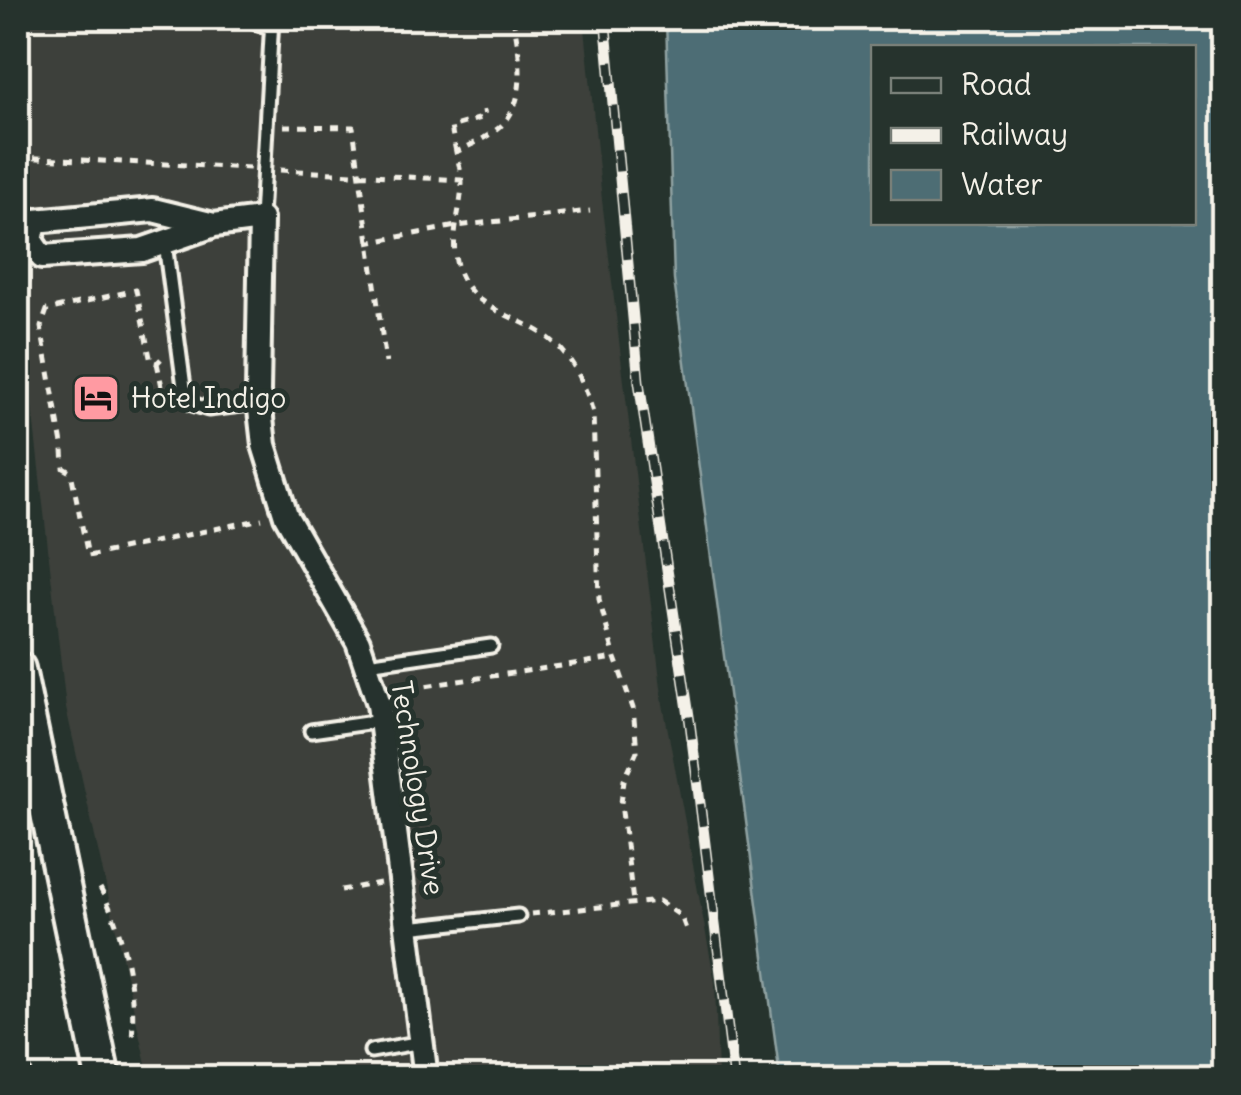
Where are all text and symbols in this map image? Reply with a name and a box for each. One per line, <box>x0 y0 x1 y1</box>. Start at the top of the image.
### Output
legend <box>871 45 1196 225</box>
text: Road <box>961 65 1031 103</box>
text: Railway <box>961 115 1068 153</box>
text: Water <box>961 165 1043 203</box>
hotel icon: Hotel Indigo <box>70 372 122 424</box>
place label: Hotel Indigo <box>131 380 286 416</box>
street label: Technology Drive <box>383 678 453 898</box>

